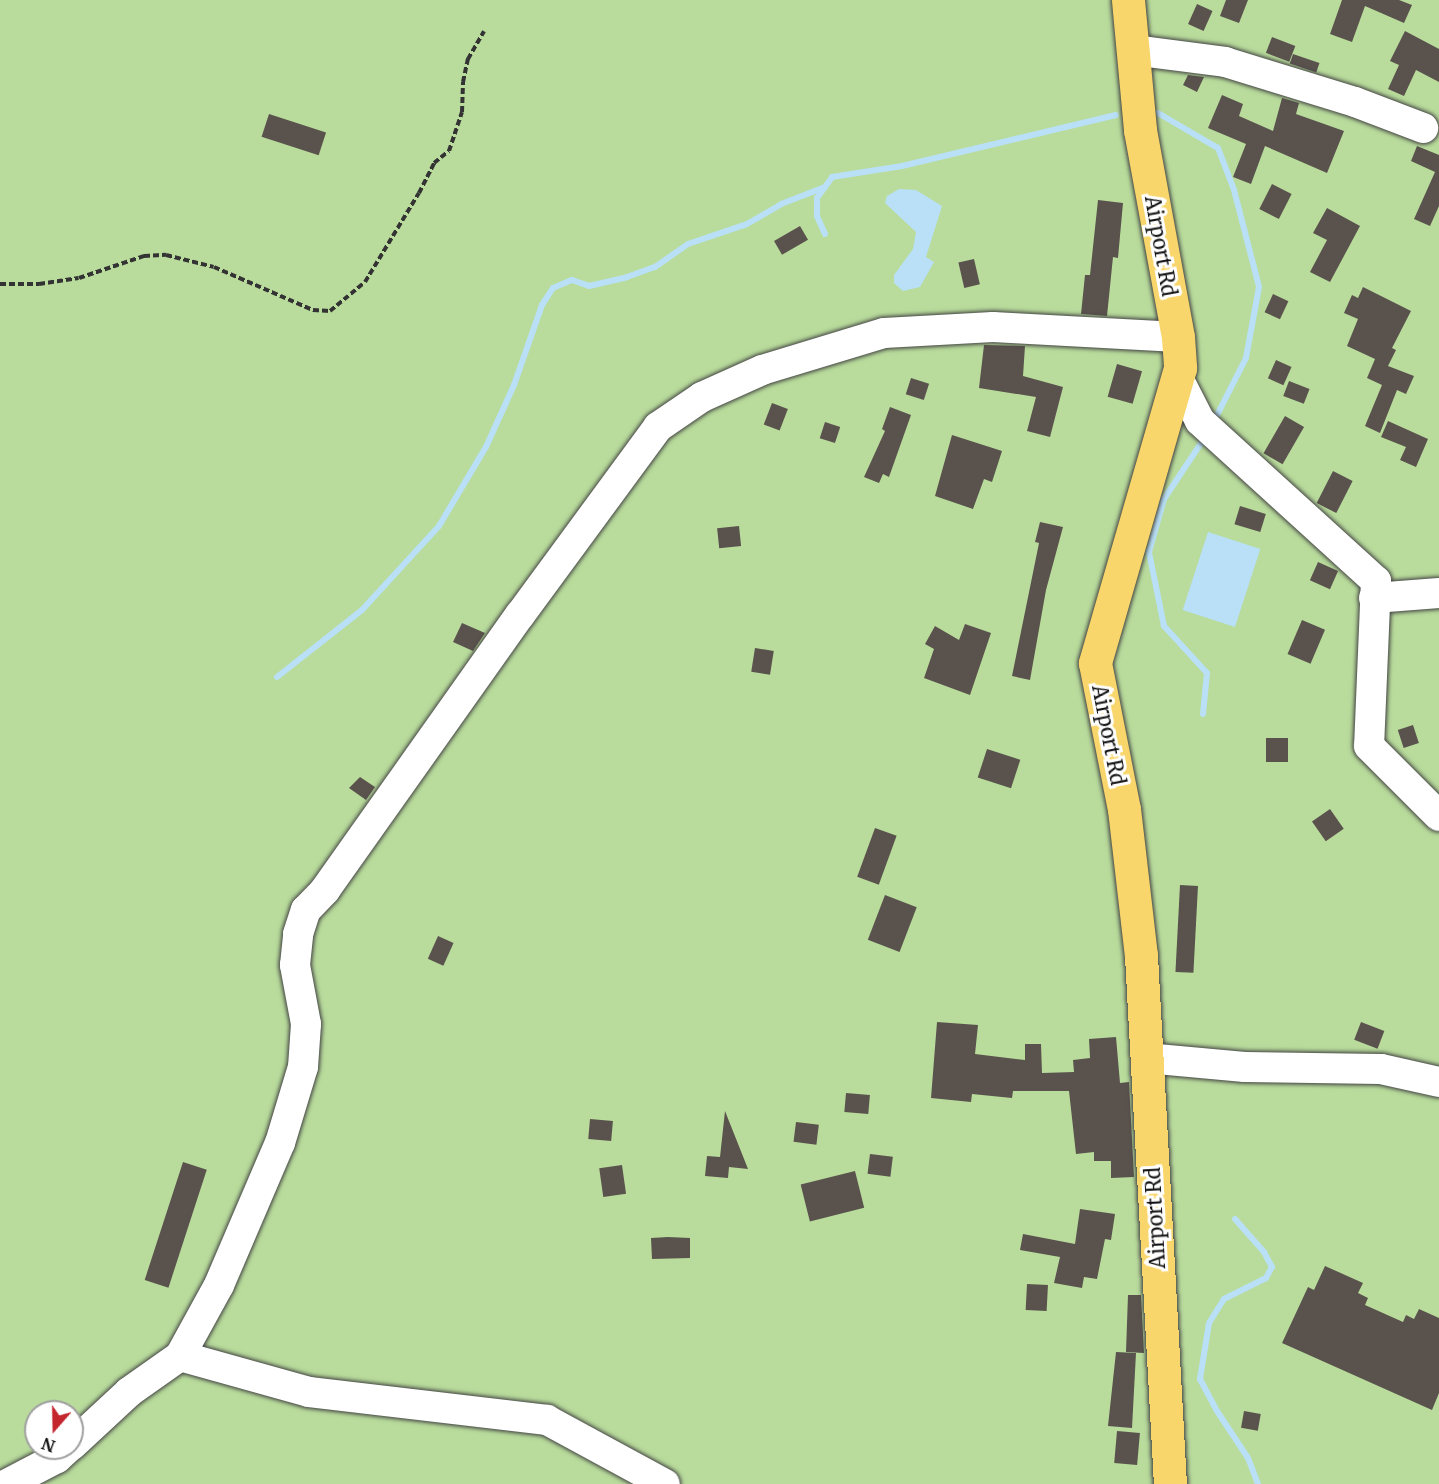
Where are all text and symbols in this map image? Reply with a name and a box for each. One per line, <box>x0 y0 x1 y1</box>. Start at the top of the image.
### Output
street label: Airport Rd <box>1140 194 1182 298</box>
street label: Airport Rd <box>1088 683 1130 787</box>
street label: Airport Rd <box>1140 1167 1170 1269</box>
north arrow <box>24 1400 84 1460</box>
text: N <box>39 1433 58 1457</box>

